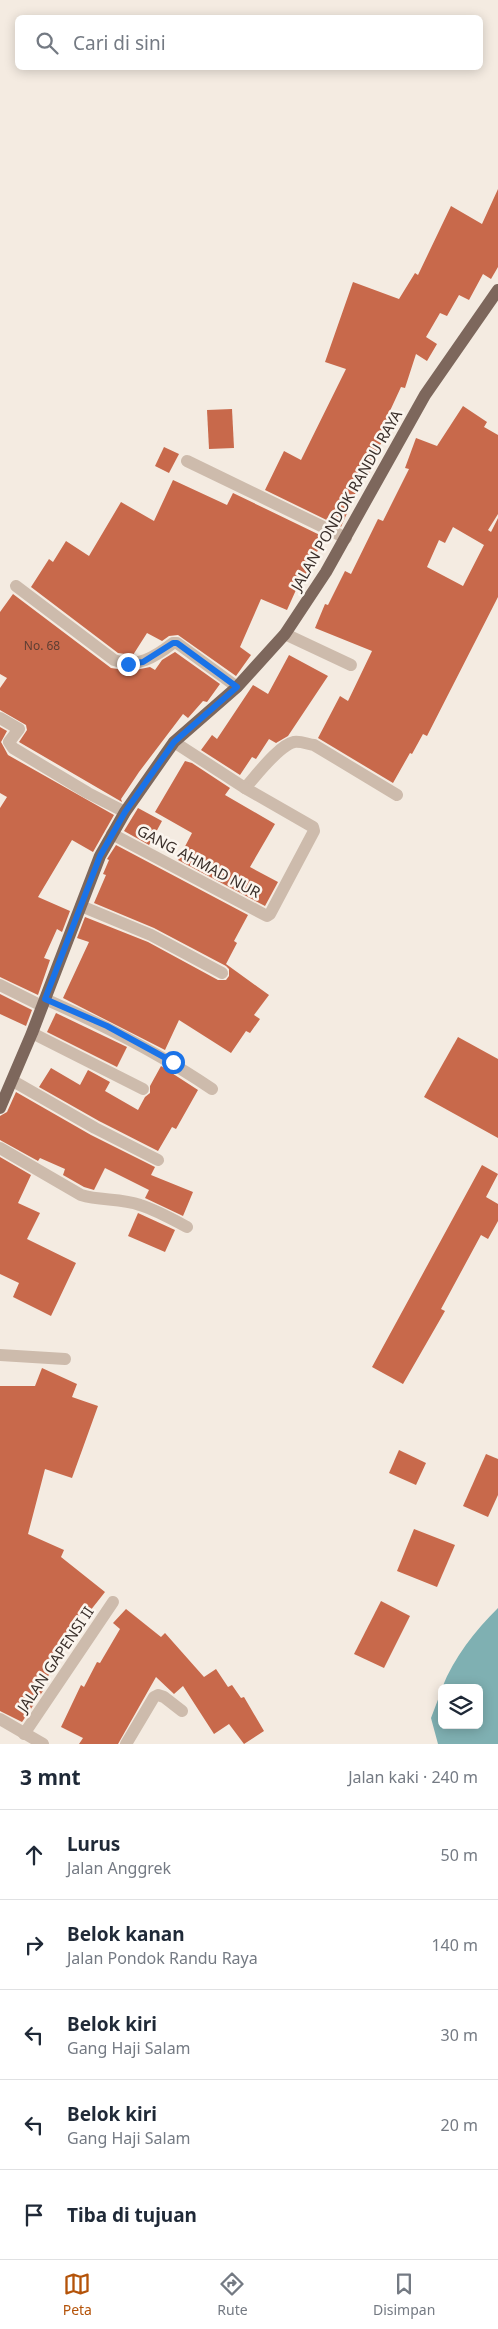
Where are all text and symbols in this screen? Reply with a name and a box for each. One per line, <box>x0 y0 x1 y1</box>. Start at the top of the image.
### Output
search box <box>15 15 483 70</box>
icon: search <box>33 29 61 57</box>
text: Cari di sini <box>73 30 166 56</box>
street label: JALAN PONDOK RANDU RAYA <box>285 406 406 596</box>
house number: No. 68 <box>24 637 60 654</box>
route end <box>117 653 140 676</box>
street label: GANG AHMAD NUR <box>134 820 265 902</box>
route start <box>162 1051 185 1074</box>
street label: JALAN GAPENSI II <box>11 1602 98 1717</box>
map controls <box>438 1684 483 1729</box>
button: layers <box>438 1684 483 1729</box>
text: 3 mnt <box>20 1763 81 1791</box>
text: Jalan kaki · 240 m <box>348 1766 478 1788</box>
text: Lurus <box>67 1831 120 1857</box>
icon: ahead <box>20 1841 48 1869</box>
text: 50 m <box>441 1844 478 1866</box>
text: Jalan Anggrek <box>67 1857 171 1879</box>
text: Belok kanan <box>67 1921 184 1947</box>
icon: right <box>20 1931 48 1959</box>
text: 140 m <box>431 1934 478 1956</box>
text: Jalan Pondok Randu Raya <box>67 1947 258 1969</box>
text: Belok kiri <box>67 2011 157 2037</box>
icon: left <box>20 2021 48 2049</box>
text: 30 m <box>441 2024 478 2046</box>
text: Gang Haji Salam <box>67 2037 191 2059</box>
text: Belok kiri <box>67 2101 157 2127</box>
icon: left <box>20 2111 48 2139</box>
text: 20 m <box>441 2114 478 2136</box>
text: Gang Haji Salam <box>67 2127 191 2149</box>
icon: arrive <box>20 2201 48 2229</box>
text: Tiba di tujuan <box>67 2202 197 2228</box>
tab: Peta <box>63 2270 92 2319</box>
tab: Rute <box>217 2270 248 2319</box>
tab: Disimpan <box>373 2270 435 2319</box>

